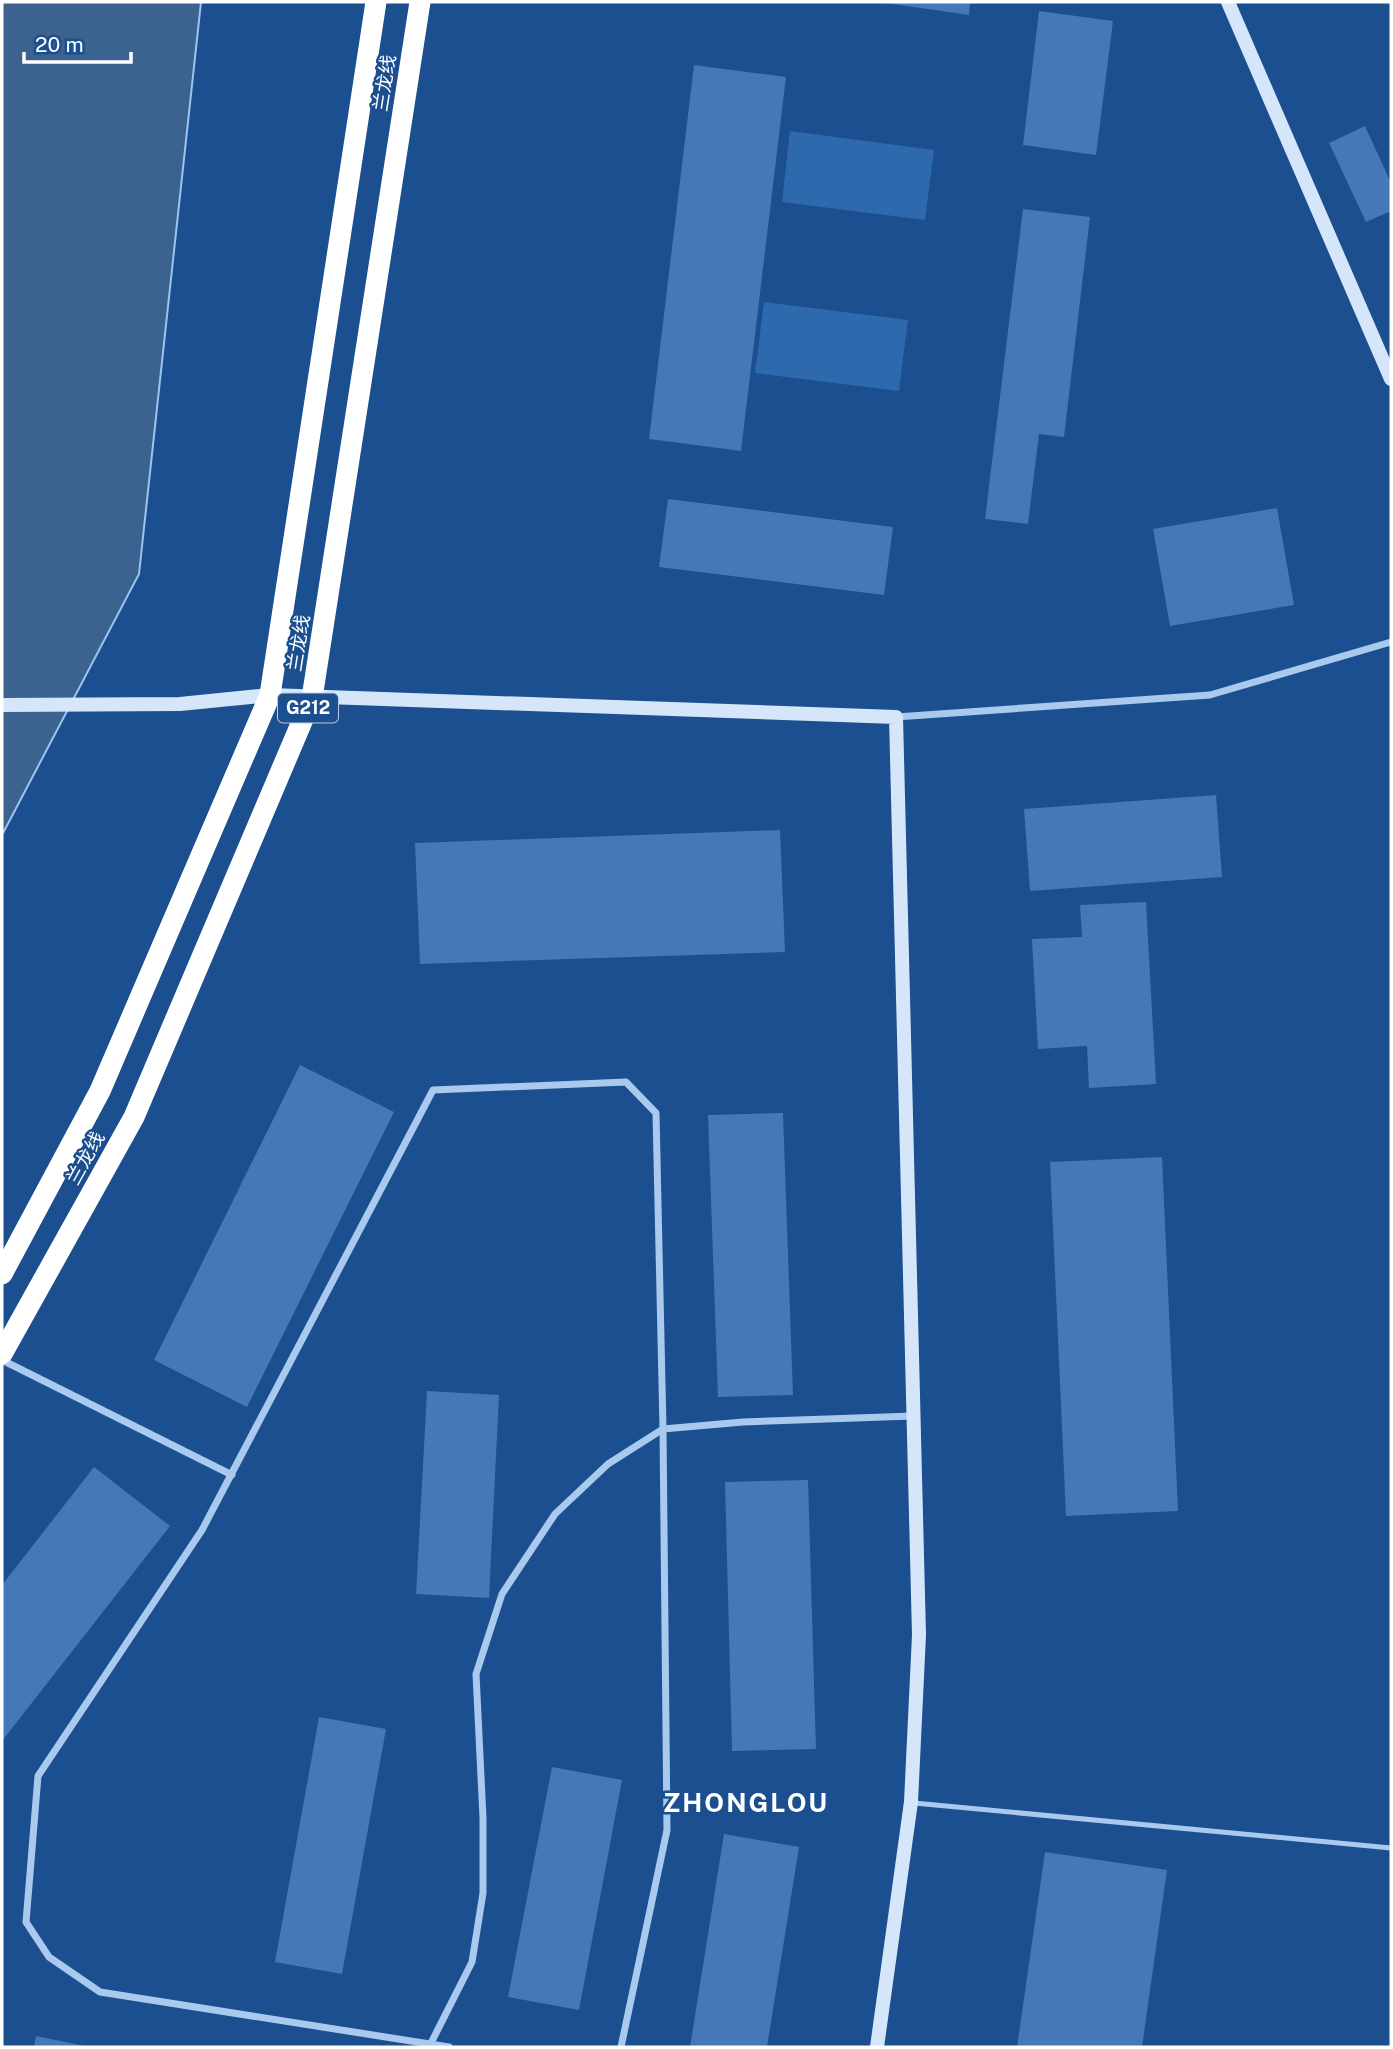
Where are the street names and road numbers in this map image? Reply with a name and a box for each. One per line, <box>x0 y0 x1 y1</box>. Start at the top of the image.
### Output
street label: 兰龙线 <box>369 53 399 113</box>
street label: 兰龙线 <box>283 613 313 673</box>
road number: G212 <box>278 694 338 722</box>
street label: 兰龙线 <box>62 1128 108 1188</box>

